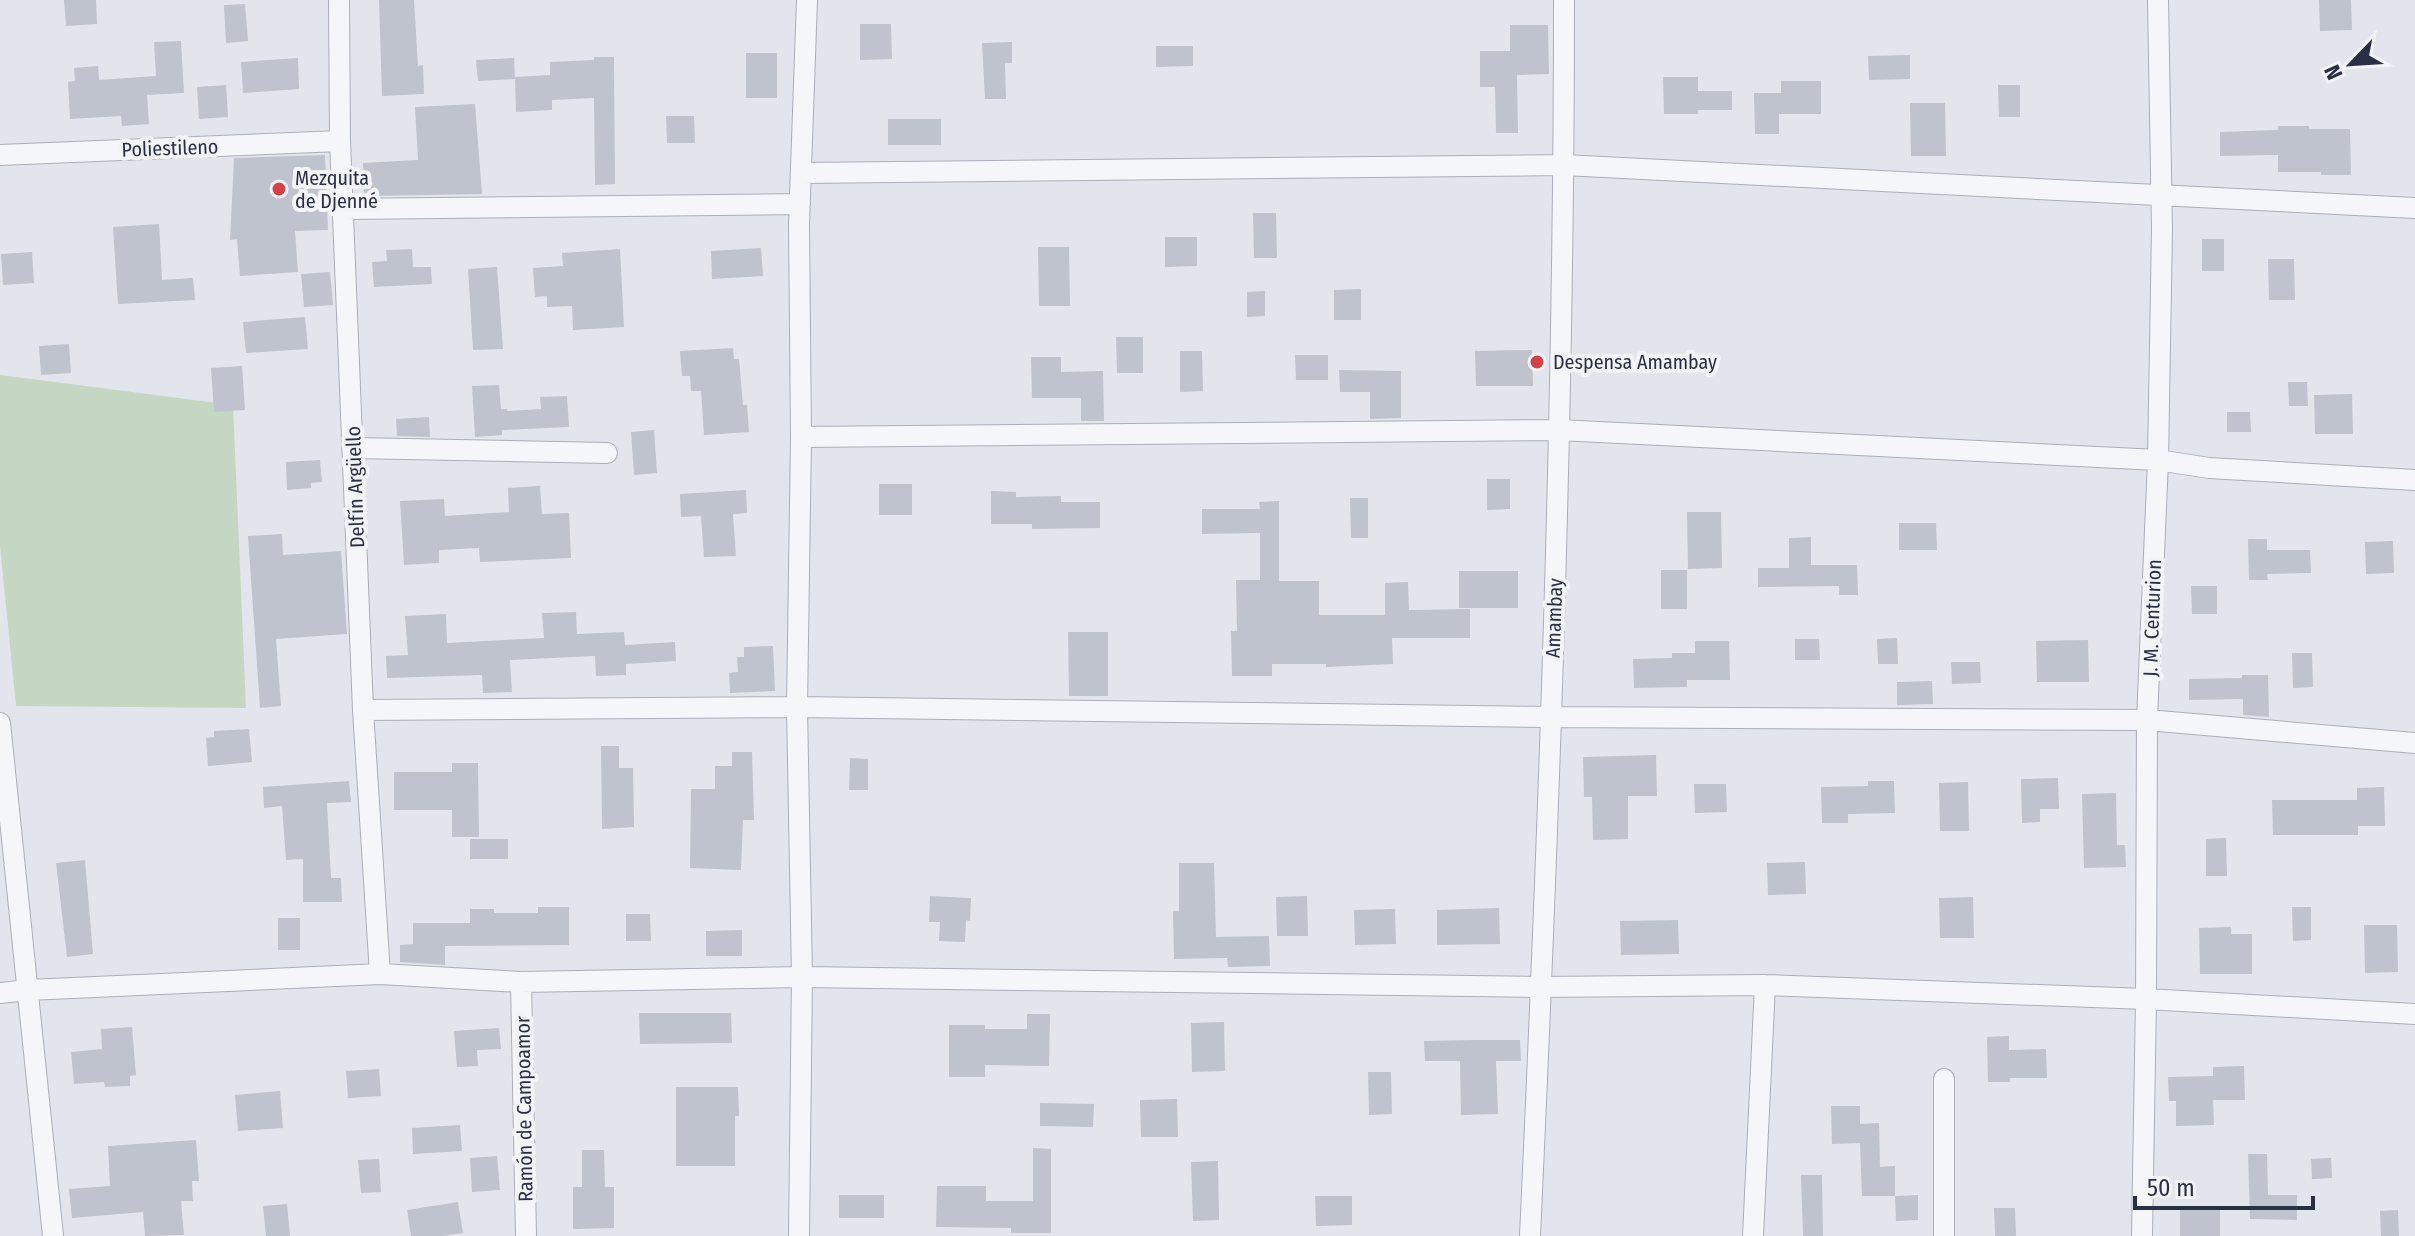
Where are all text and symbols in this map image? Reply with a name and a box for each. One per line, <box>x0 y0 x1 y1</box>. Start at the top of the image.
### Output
north arrow <box>2311 24 2391 104</box>
text: N <box>2318 61 2348 84</box>
street label: Poliestileno <box>121 134 219 162</box>
place label: Mezquita de Djenné <box>295 166 378 213</box>
marker: Mezquita de Djenné <box>270 180 288 198</box>
place label: Despensa Amambay <box>1553 350 1717 374</box>
marker: Despensa Amambay <box>1528 353 1546 371</box>
street label: Delfín Argüello <box>341 426 369 548</box>
street label: J. M. Centurion <box>2138 559 2166 677</box>
street label: Amambay <box>1541 578 1567 658</box>
street label: Ramón de Campoamor <box>510 1016 538 1202</box>
scale bar <box>2135 1160 2313 1210</box>
text: 50 m <box>2147 1174 2195 1202</box>

